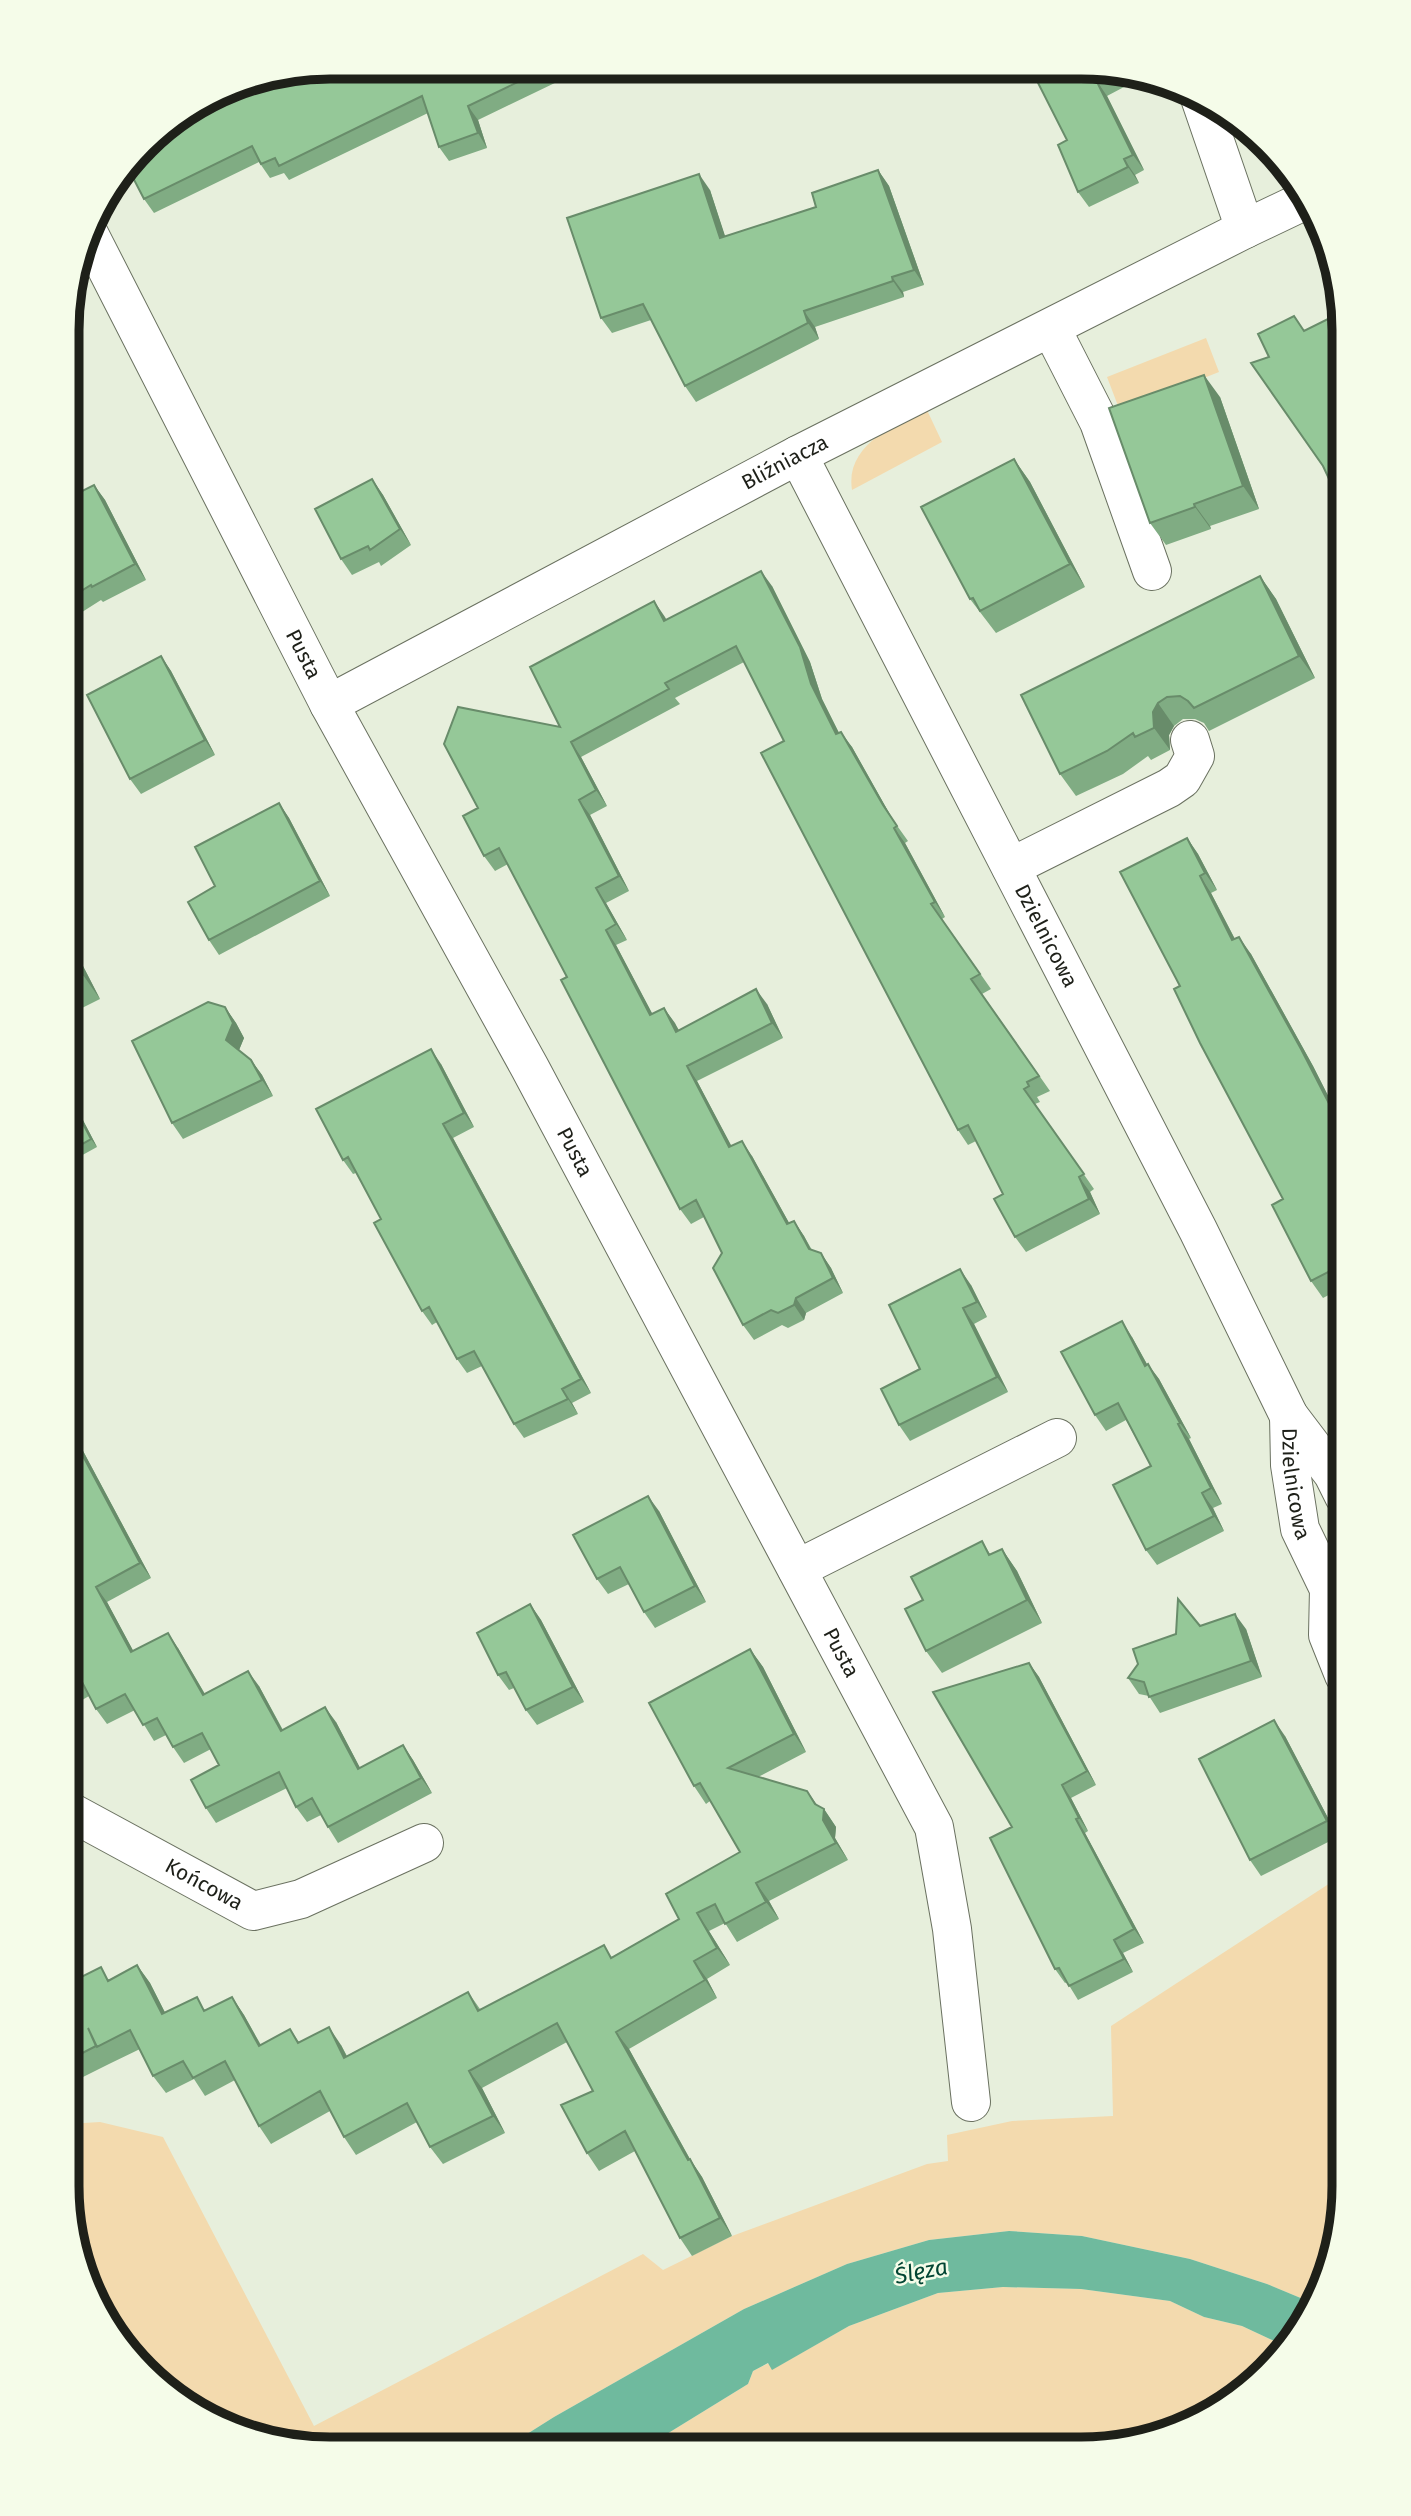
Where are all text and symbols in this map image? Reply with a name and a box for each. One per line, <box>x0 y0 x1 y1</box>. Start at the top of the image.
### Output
street label: Bliźniacza <box>737 429 832 496</box>
street label: Pusta <box>280 625 327 683</box>
street label: Dzielnicowa <box>1009 880 1083 992</box>
street label: Pusta <box>551 1123 599 1181</box>
street label: Dzielnicowa <box>1276 1428 1316 1544</box>
street label: Pusta <box>817 1623 865 1682</box>
street label: Końcowa <box>161 1853 248 1916</box>
water label: Ślęza <box>891 2252 950 2290</box>

